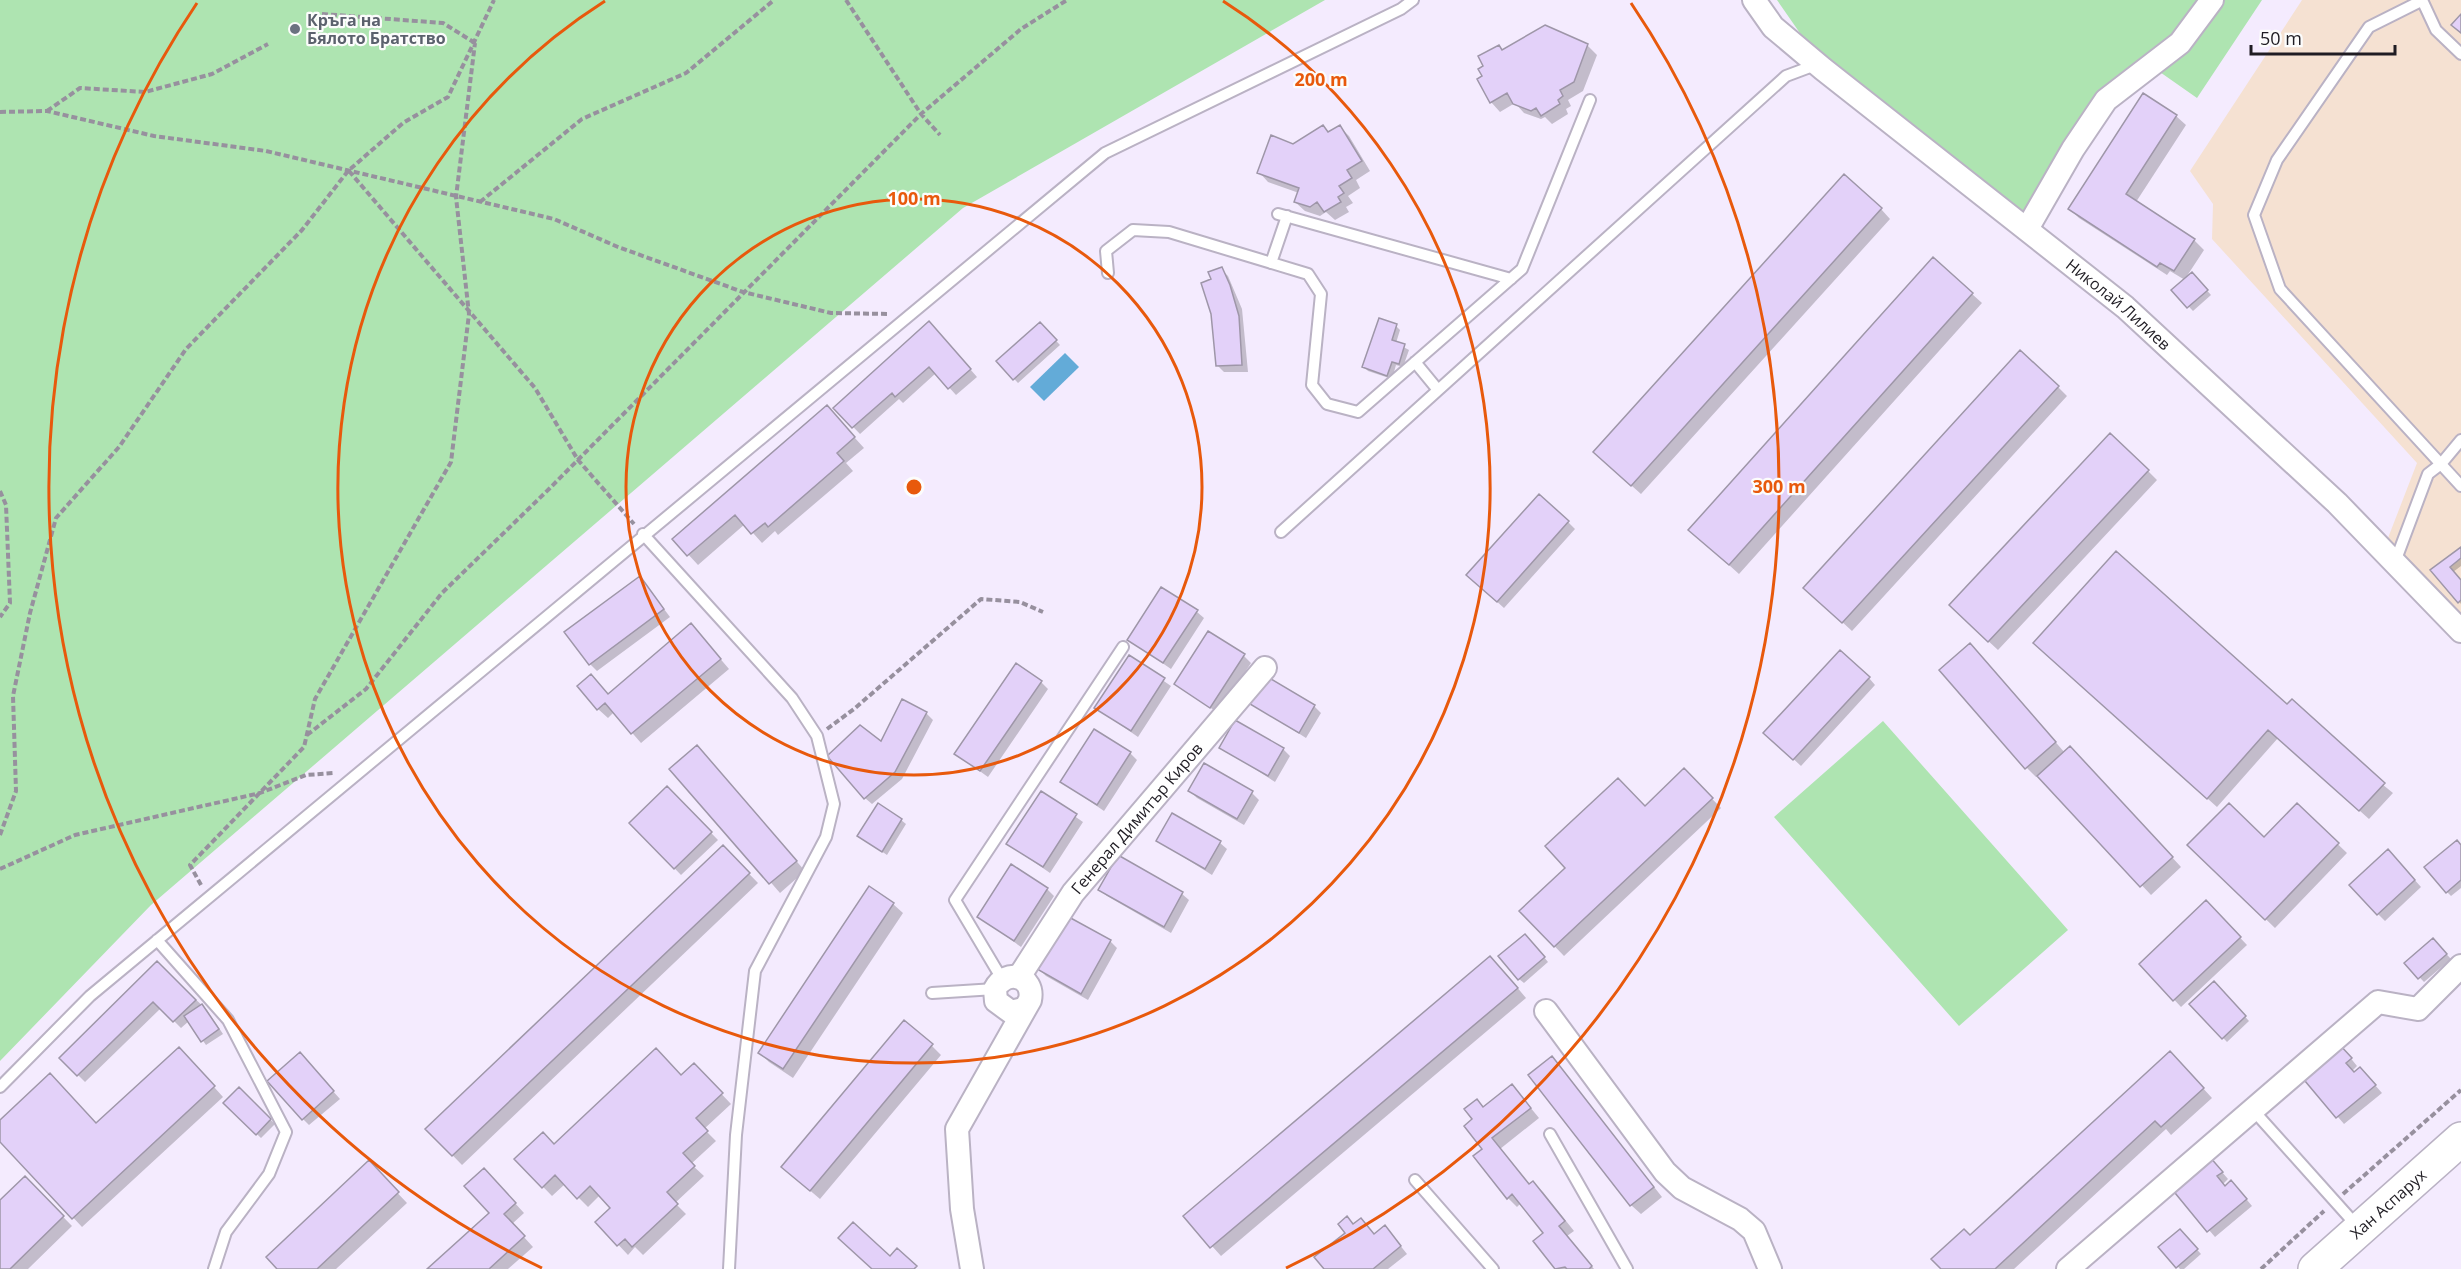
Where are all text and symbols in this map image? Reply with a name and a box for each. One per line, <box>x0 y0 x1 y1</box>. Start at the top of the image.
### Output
place label: Кръга на Бялото Братство <box>307 9 446 49</box>
scale bar <box>2251 18 2395 56</box>
marker: Кръга на Бялото Братство <box>288 22 302 36</box>
text: 50 m <box>2260 26 2302 50</box>
text: 200 m <box>1294 67 1348 91</box>
text: 100 m <box>887 186 941 210</box>
street label: Николай Лилиев <box>2061 254 2176 355</box>
text: 300 m <box>1752 474 1806 498</box>
centre of rings <box>904 477 924 497</box>
street label: Генерал Димитър Киров <box>1066 738 1208 899</box>
street label: Хан Аспарух <box>2345 1164 2432 1244</box>

